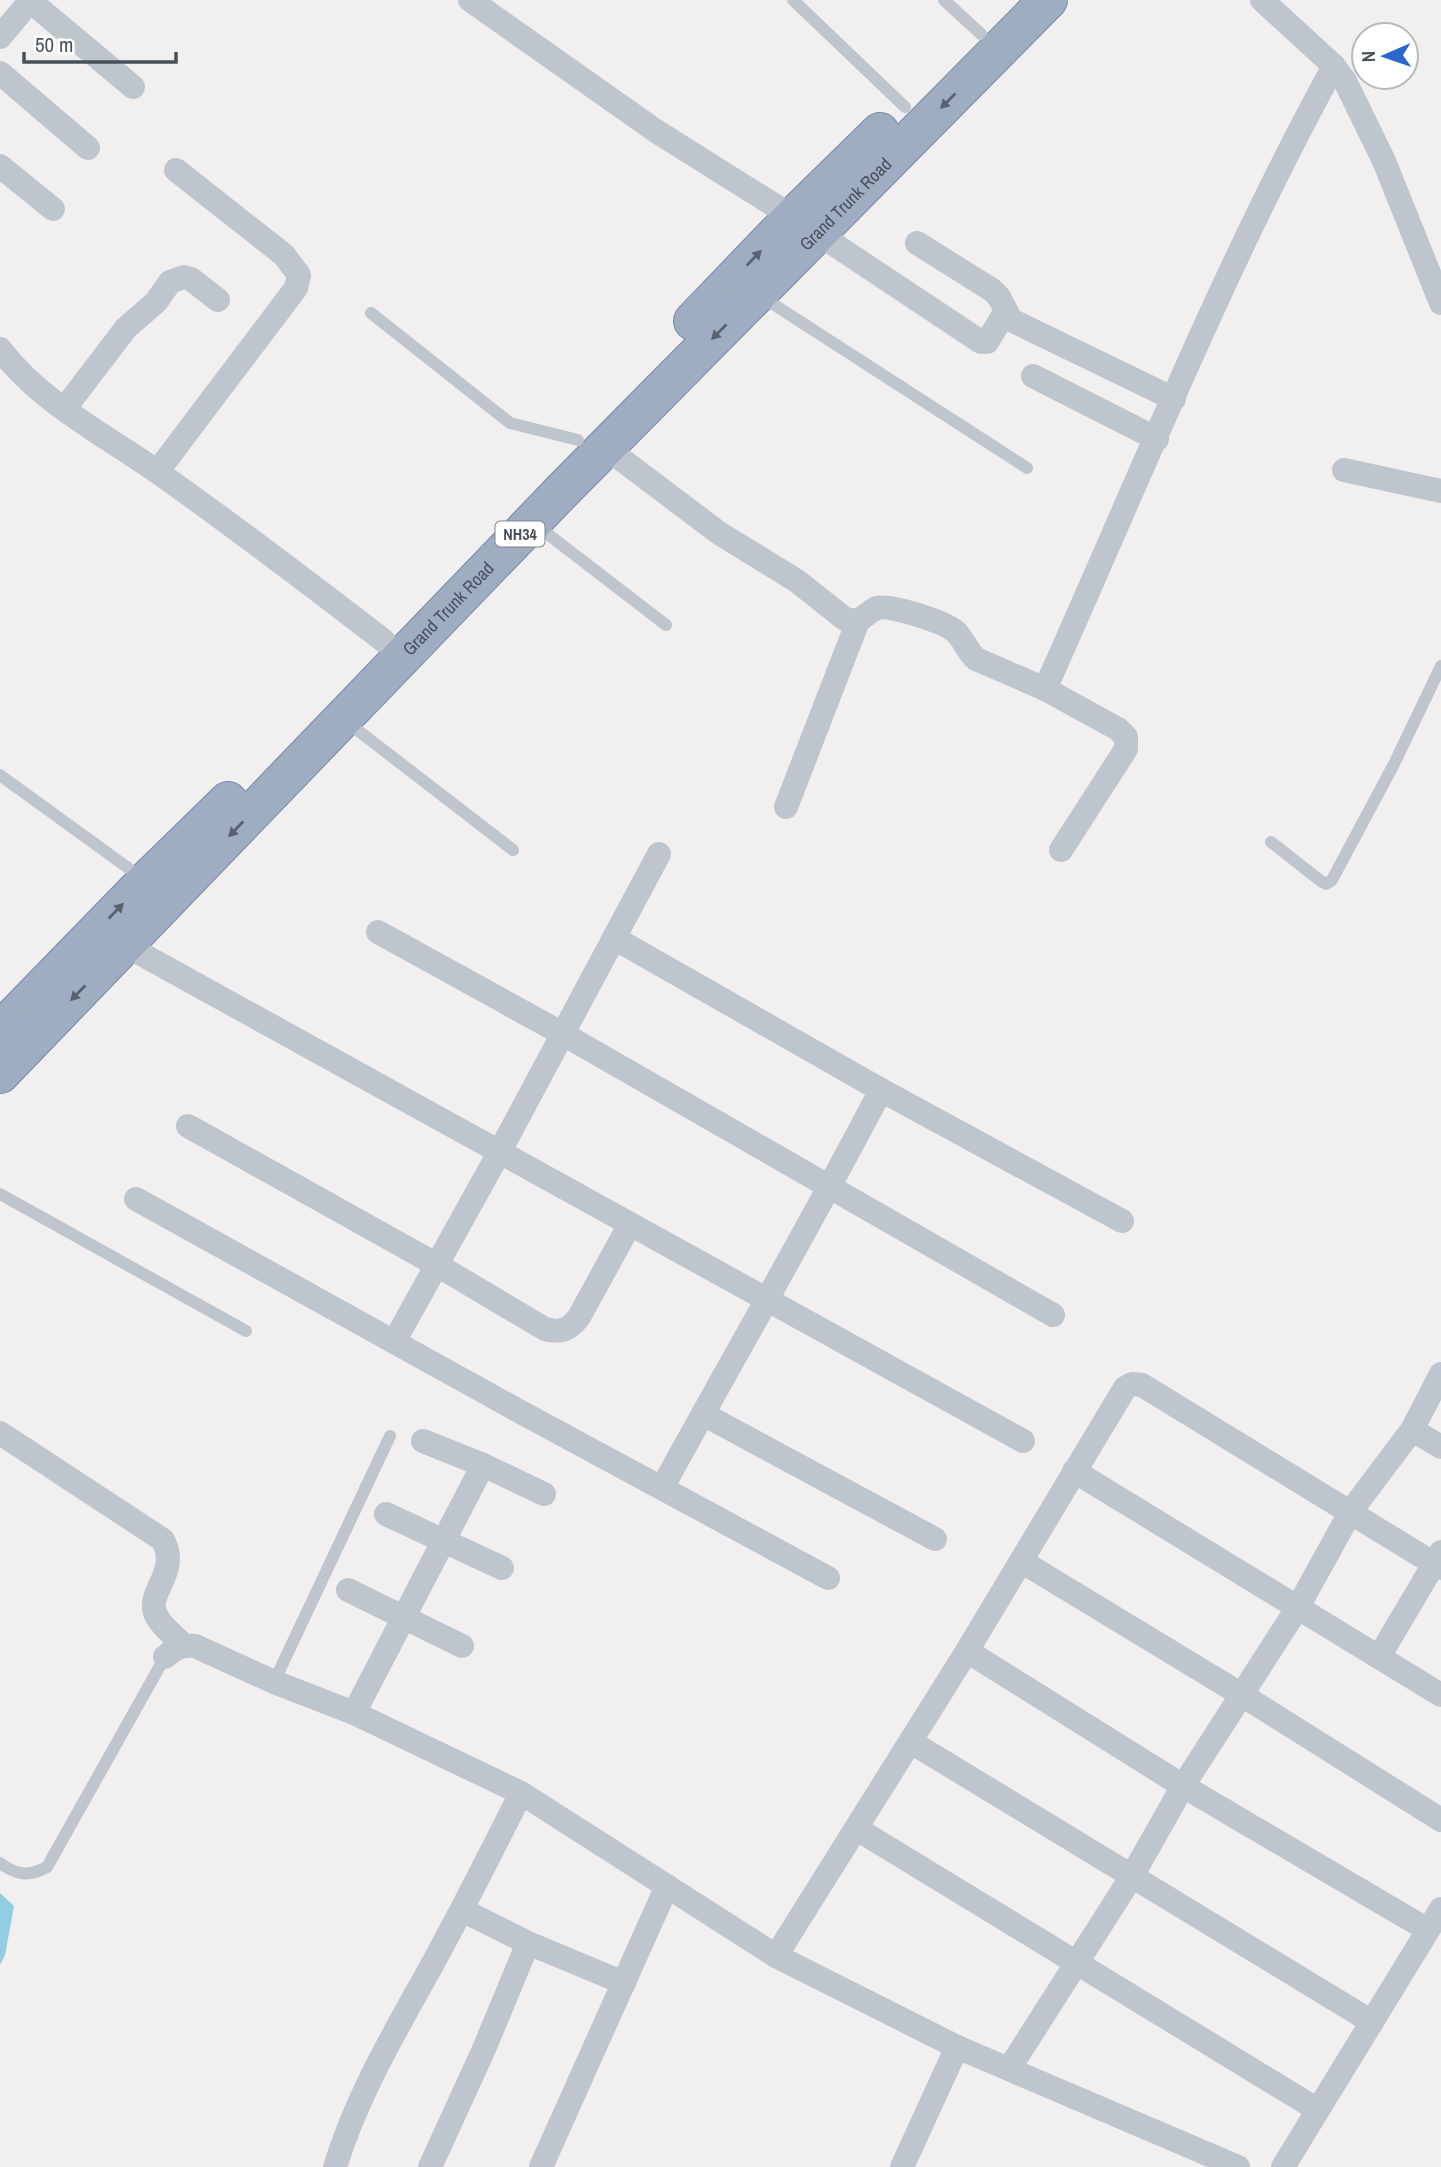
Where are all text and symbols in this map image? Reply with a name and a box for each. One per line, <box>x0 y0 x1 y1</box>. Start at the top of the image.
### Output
scale bar <box>24 21 177 65</box>
north arrow <box>1350 21 1420 91</box>
text: 50 m <box>35 30 73 59</box>
text: N <box>1355 51 1381 63</box>
one-way arrow <box>939 92 956 109</box>
street label: Grand Trunk Road <box>794 152 897 256</box>
one-way arrow <box>745 250 761 267</box>
one-way arrow <box>711 323 727 340</box>
road number: NH34 <box>496 522 544 547</box>
street label: Grand Trunk Road <box>397 556 499 661</box>
one-way arrow <box>229 820 245 837</box>
one-way arrow <box>107 903 124 920</box>
one-way arrow <box>71 984 87 1001</box>

